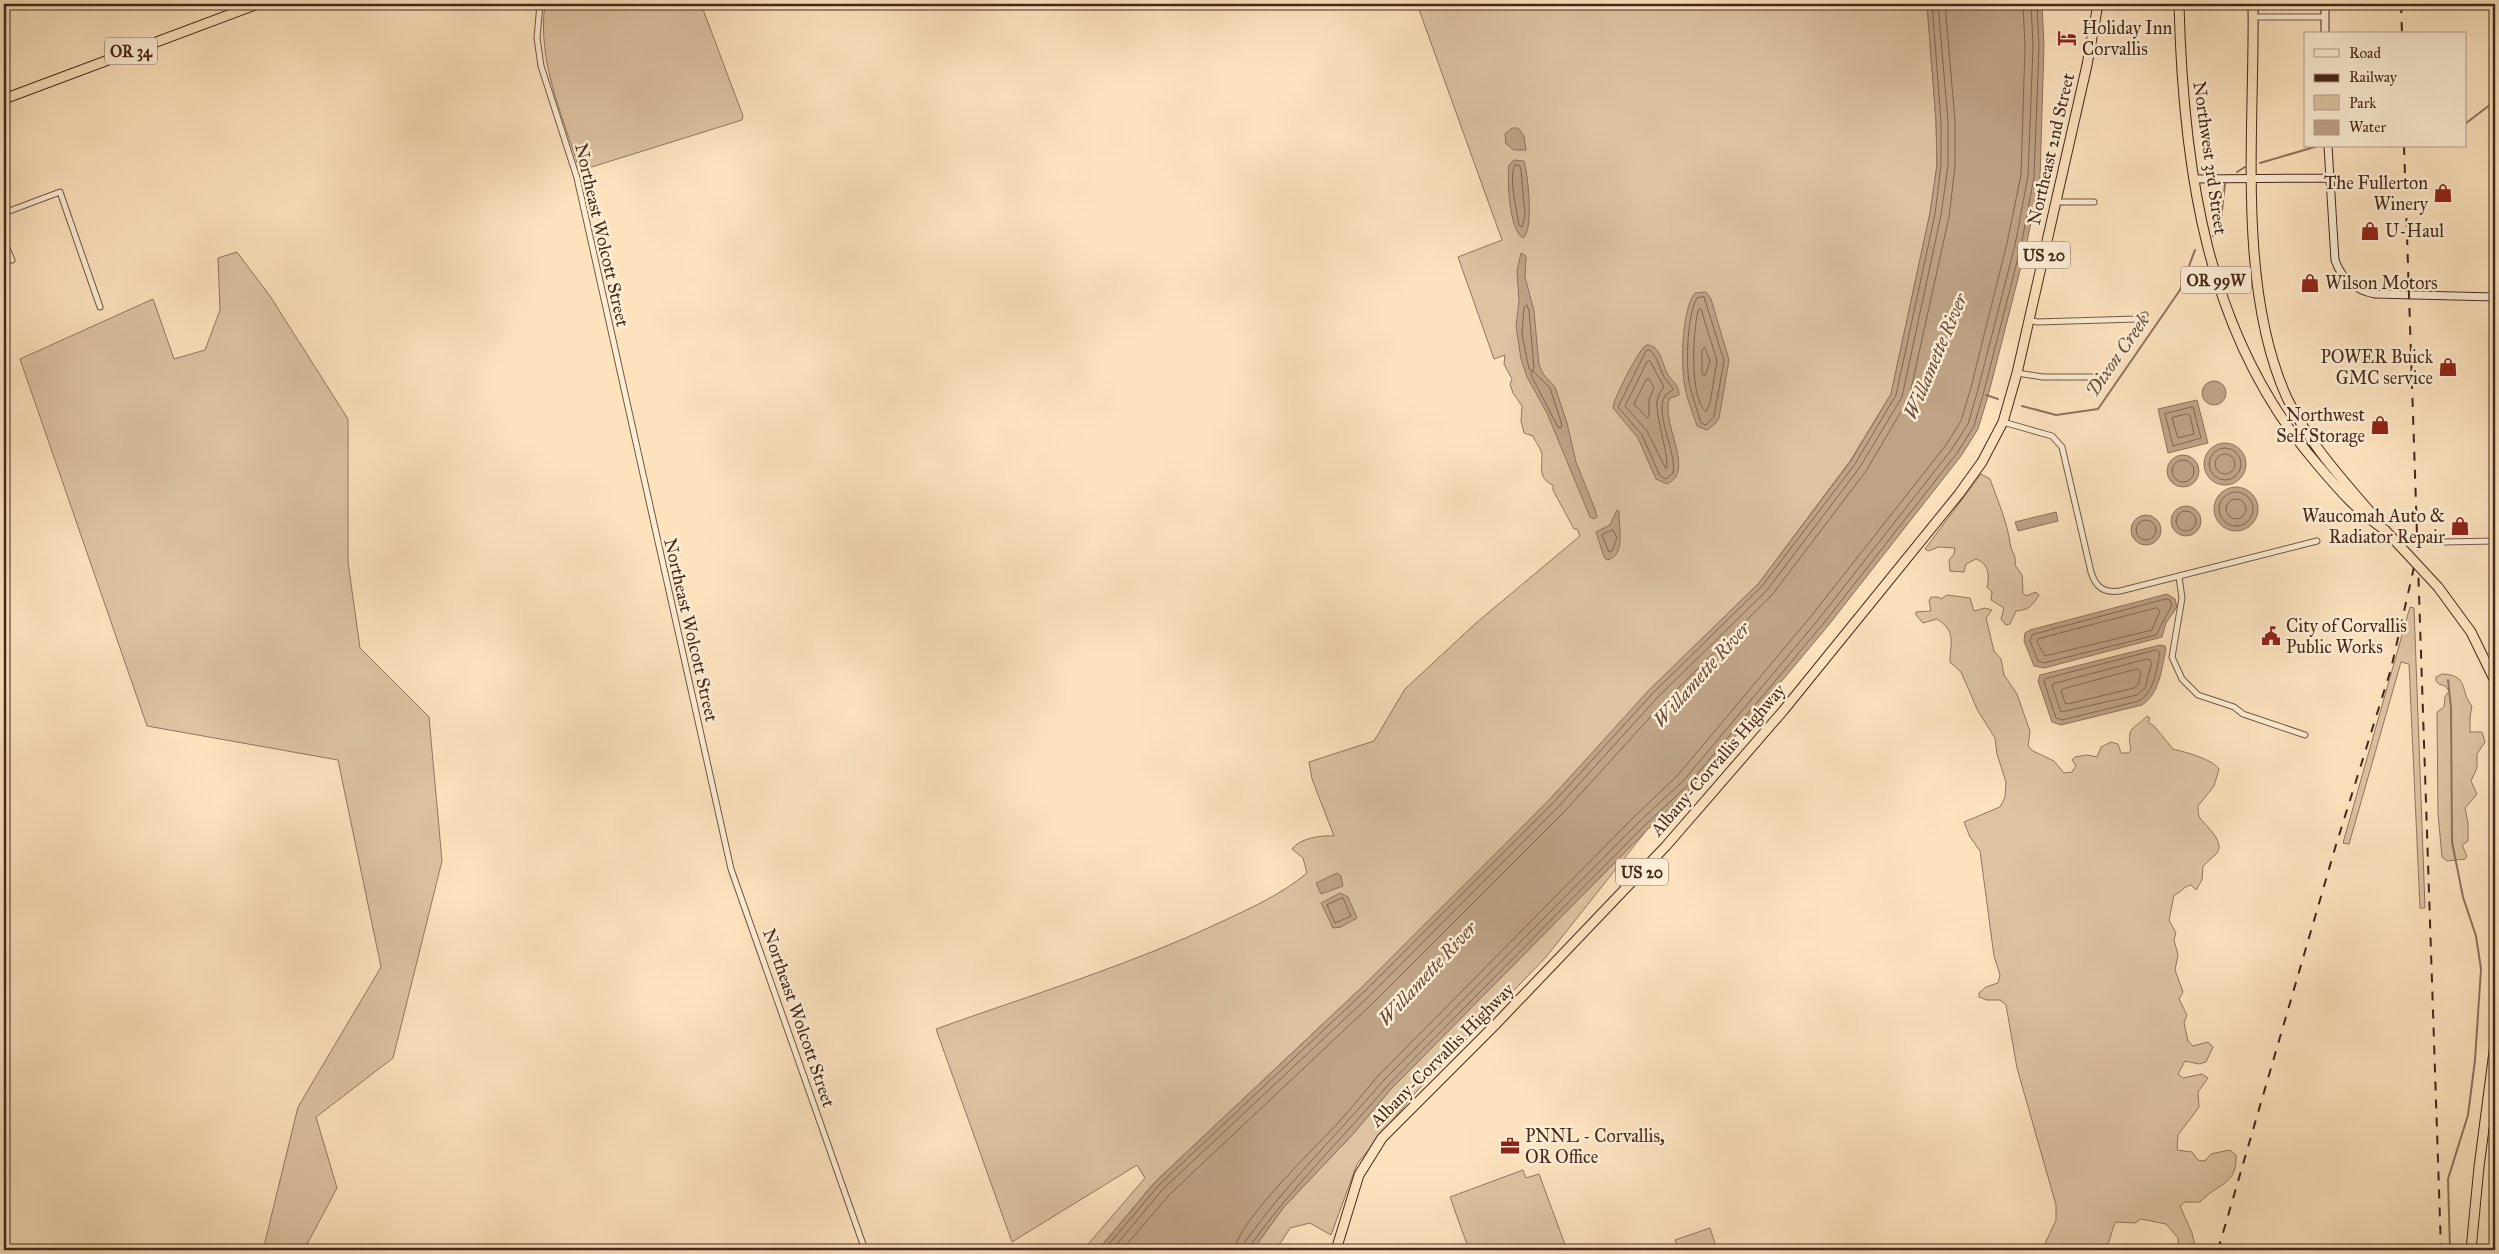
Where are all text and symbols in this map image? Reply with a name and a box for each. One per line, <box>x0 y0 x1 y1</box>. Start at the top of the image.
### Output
place label: Holiday Inn Corvallis <box>2082 17 2172 60</box>
hotel icon: Holiday Inn Corvallis <box>2056 27 2078 49</box>
legend <box>2304 32 2466 148</box>
road number: OR 34 <box>105 37 157 64</box>
text: Road <box>2349 44 2381 62</box>
text: Railway <box>2349 68 2398 86</box>
street label: Northeast 2nd Street <box>2023 70 2079 227</box>
street label: Northwest 3rd Street <box>2188 80 2232 237</box>
text: Park <box>2349 94 2376 112</box>
text: Water <box>2349 118 2386 136</box>
street label: Northeast Wolcott Street <box>570 141 634 329</box>
place label: The Fullerton Winery <box>2324 172 2429 215</box>
shop icon: The Fullerton Winery <box>2432 182 2454 204</box>
shop icon: U-Haul <box>2359 220 2381 242</box>
place label: U-Haul <box>2385 220 2444 242</box>
road number: US 20 <box>2018 242 2070 268</box>
road number: OR 99W <box>2181 266 2251 294</box>
shop icon: Wilson Motors <box>2299 272 2321 294</box>
place label: Wilson Motors <box>2325 272 2438 294</box>
water label: Willamette River <box>1899 289 1973 422</box>
water label: Dixon Creek <box>2081 309 2154 401</box>
place label: POWER Buick GMC service <box>2320 346 2434 389</box>
shop icon: POWER Buick GMC service <box>2437 356 2459 378</box>
place label: Northwest Self Storage <box>2276 404 2366 448</box>
shop icon: Northwest Self Storage <box>2369 414 2391 436</box>
place label: Waucomah Auto & Radiator Repair <box>2302 505 2445 548</box>
shop icon: Waucomah Auto & Radiator Repair <box>2449 515 2471 537</box>
street label: Northeast Wolcott Street <box>659 536 723 724</box>
place label: City of Corvallis Public Works <box>2286 615 2407 658</box>
water label: Willamette River <box>1648 616 1755 732</box>
public building icon: City of Corvallis Public Works <box>2260 625 2282 647</box>
street label: Albany-Corvallis Highway <box>1645 679 1791 842</box>
road number: US 20 <box>1616 859 1668 886</box>
water label: Willamette River <box>1373 916 1482 1030</box>
street label: Northeast Wolcott Street <box>758 926 840 1111</box>
street label: Albany-Corvallis Highway <box>1365 978 1520 1133</box>
place label: PNNL - Corvallis, OR Office <box>1525 1125 1665 1168</box>
office icon: PNNL - Corvallis, OR Office <box>1499 1135 1521 1157</box>

